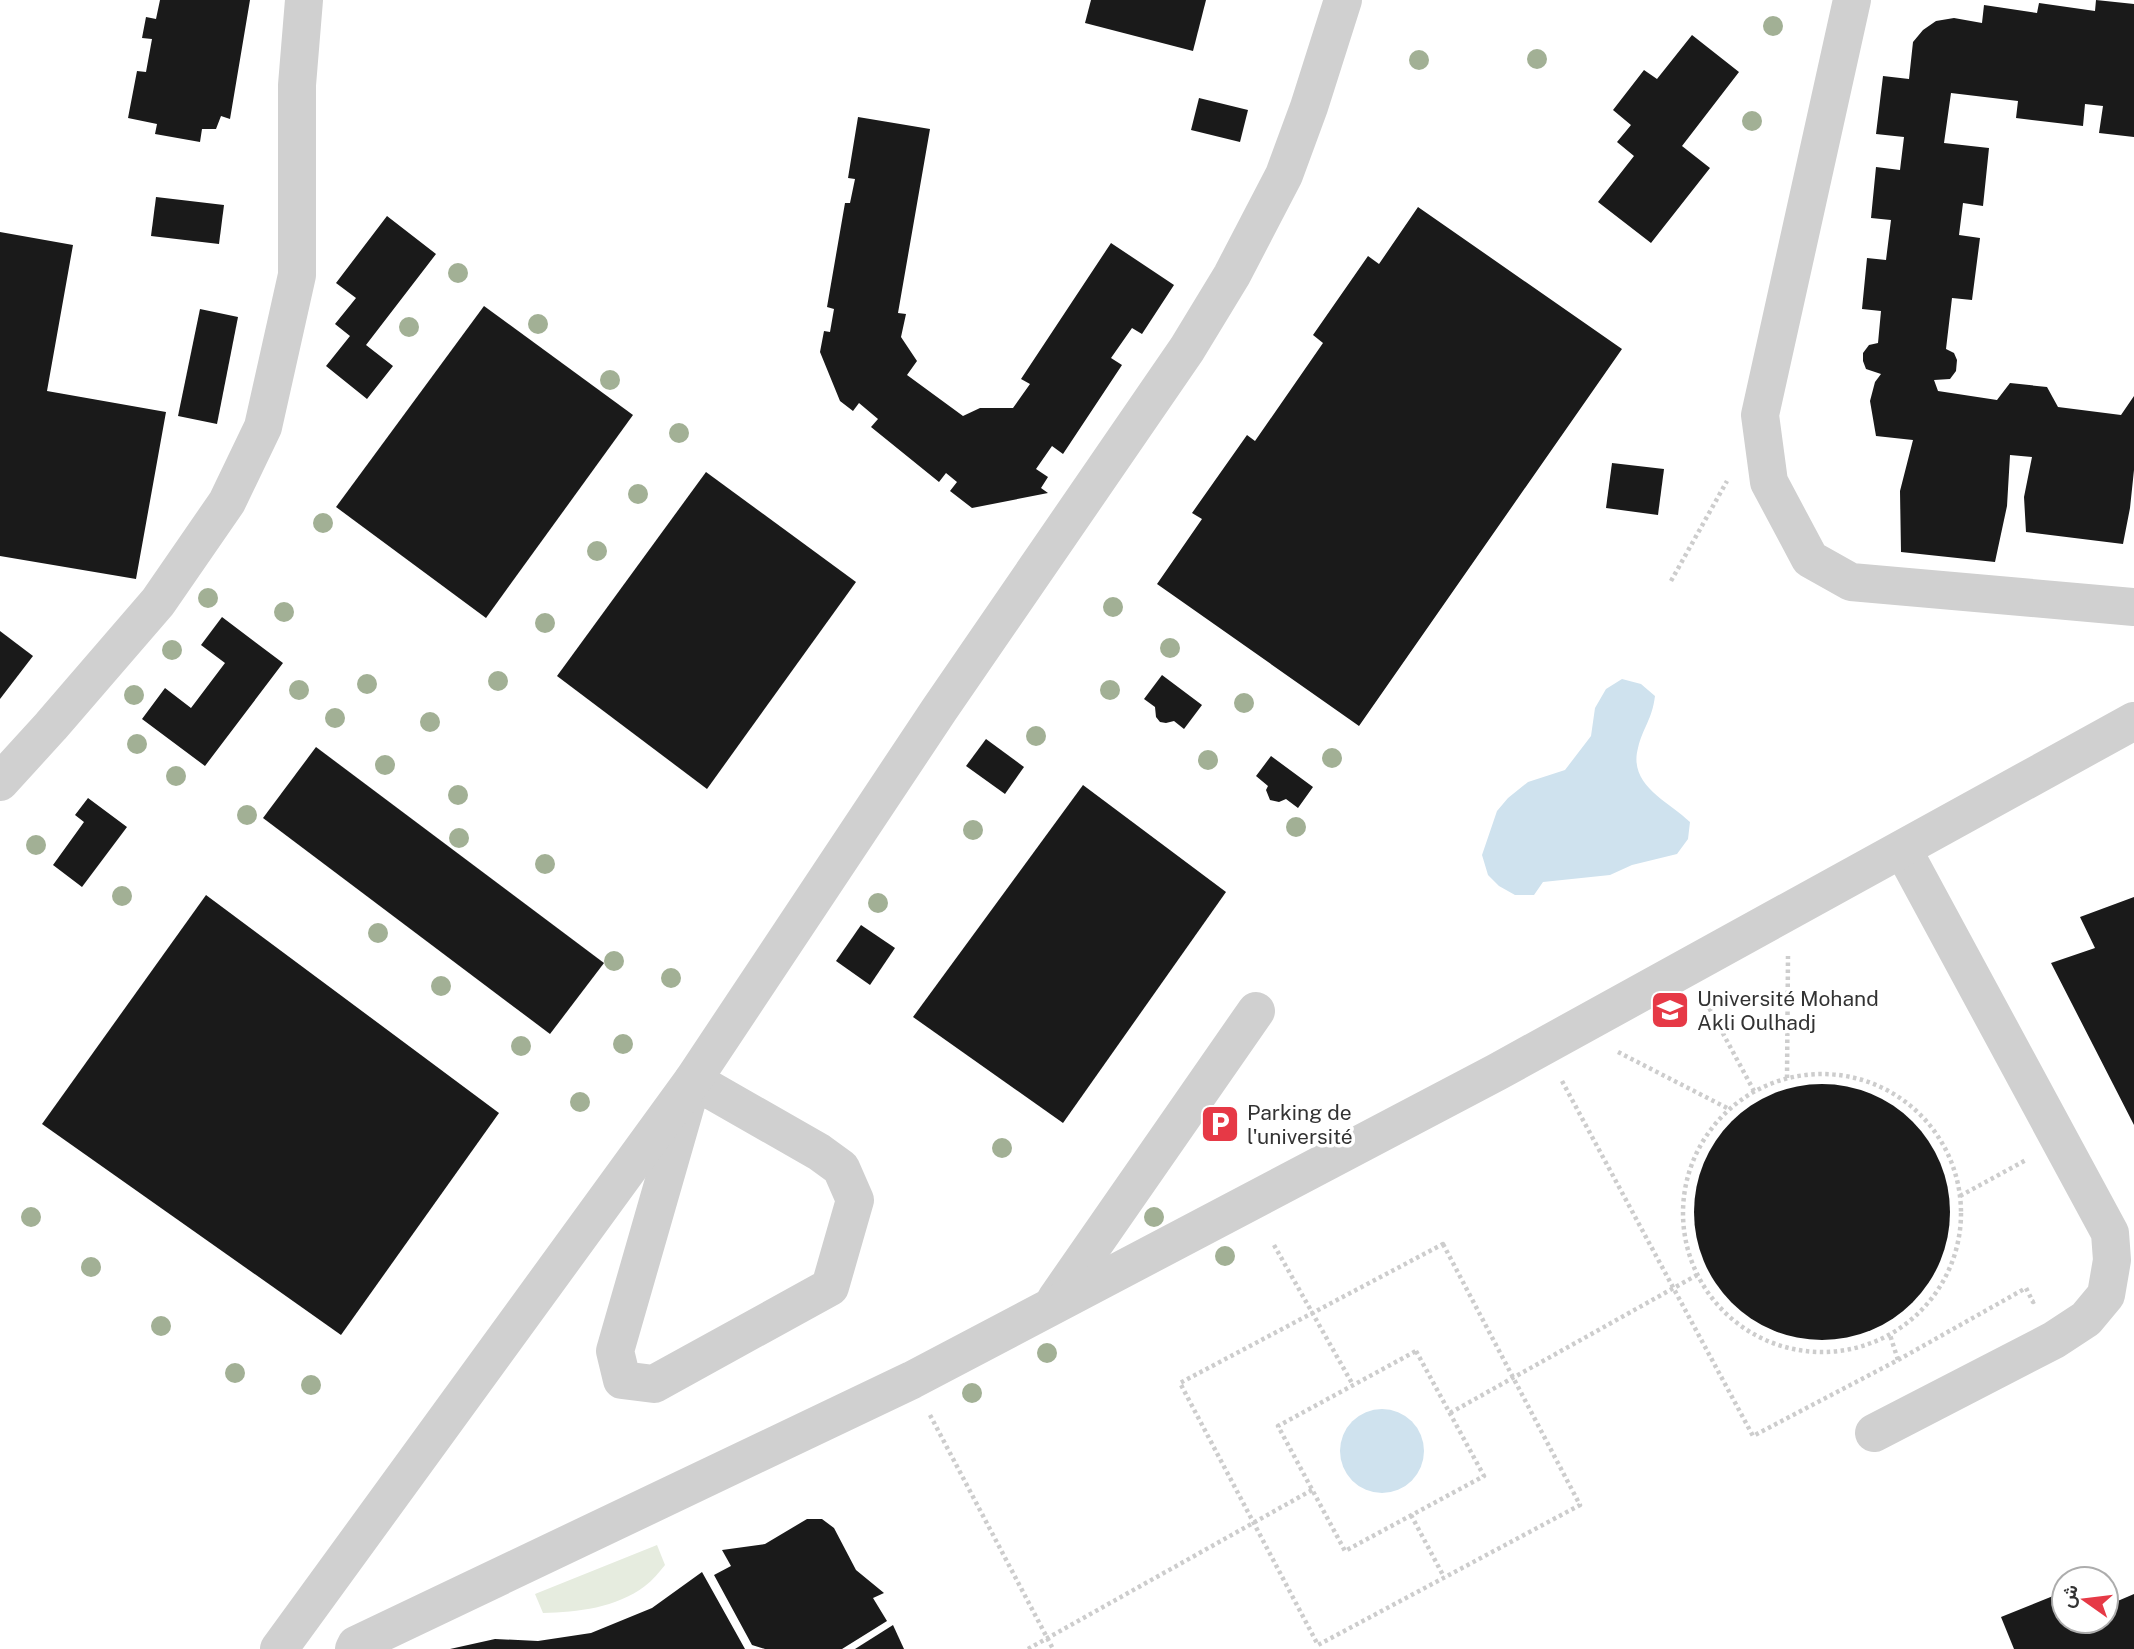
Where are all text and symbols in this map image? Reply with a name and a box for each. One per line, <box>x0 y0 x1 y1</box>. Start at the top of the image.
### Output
place label: Université Mohand Akli Oulhadj <box>1697 986 1879 1035</box>
school or university icon: Université Mohand Akli Oulhadj <box>1649 989 1691 1031</box>
place label: Parking de l'université <box>1247 1100 1353 1149</box>
parking icon: Parking de l'université <box>1199 1103 1241 1145</box>
north arrow <box>2050 1565 2120 1635</box>
text: ش <box>2055 1582 2083 1610</box>

